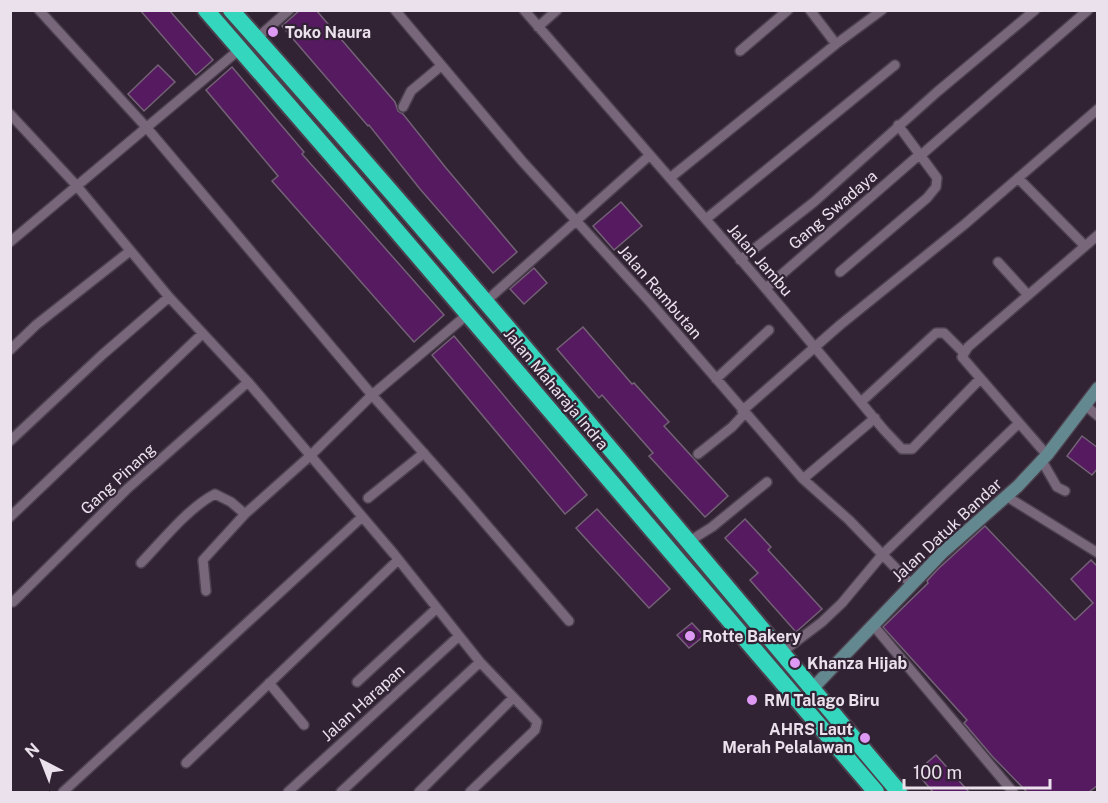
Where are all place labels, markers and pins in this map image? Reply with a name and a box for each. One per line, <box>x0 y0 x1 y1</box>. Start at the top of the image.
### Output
place label: Toko Naura <box>285 23 371 42</box>
marker: Toko Naura <box>266 25 280 39</box>
place label: Rotte Bakery <box>702 627 801 646</box>
marker: Rotte Bakery <box>683 629 697 643</box>
place label: Khanza Hijab <box>807 654 907 673</box>
marker: Khanza Hijab <box>788 656 802 670</box>
place label: RM Talago Biru <box>764 691 880 710</box>
marker: RM Talago Biru <box>745 693 759 707</box>
place label: AHRS Laut Merah Pelalawan <box>722 720 853 757</box>
marker: AHRS Laut Merah Pelalawan <box>858 731 872 745</box>

